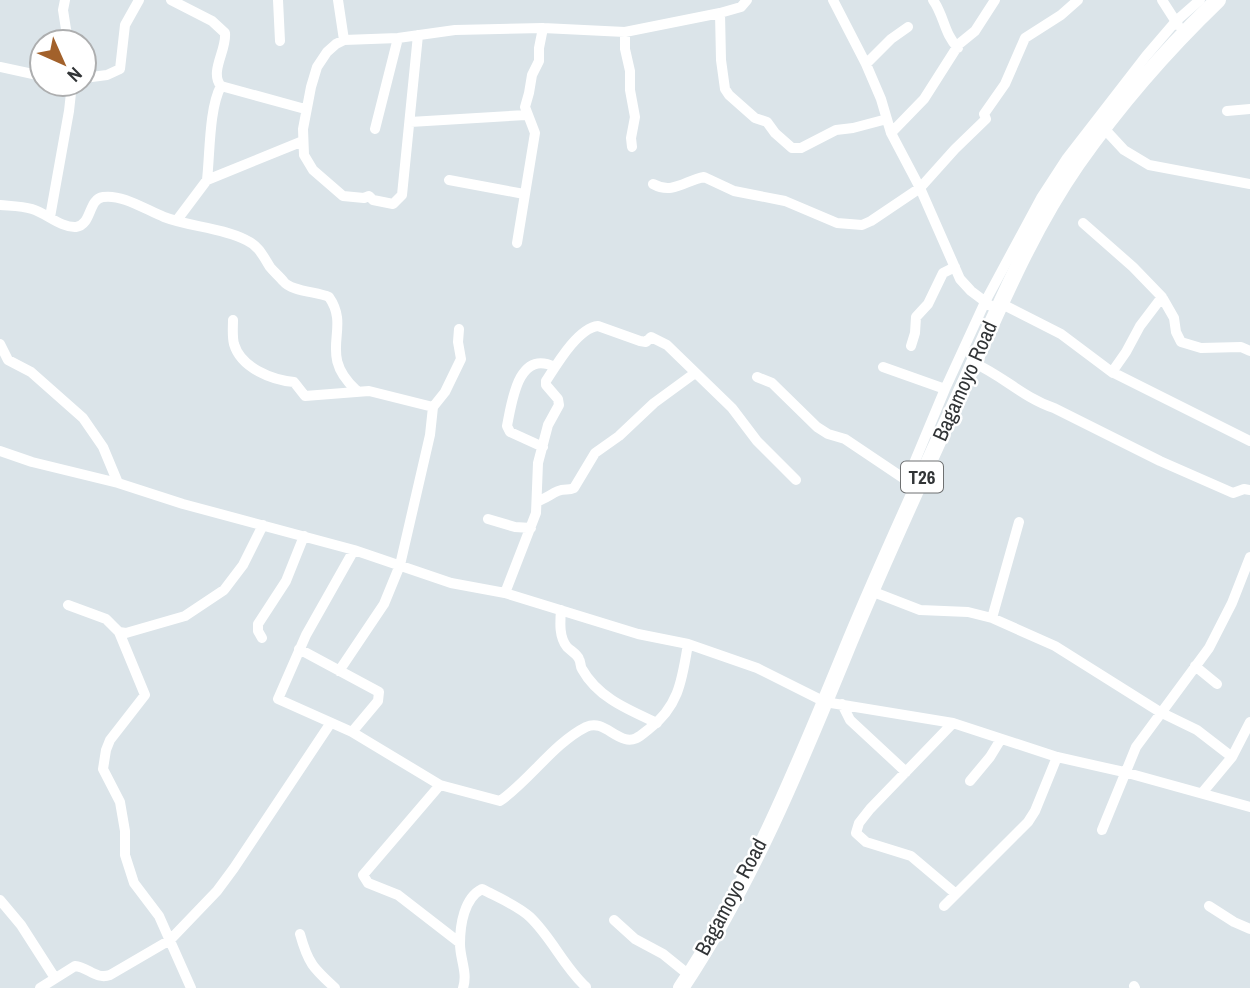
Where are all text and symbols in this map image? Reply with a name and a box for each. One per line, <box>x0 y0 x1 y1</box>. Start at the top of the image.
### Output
north arrow <box>28 28 98 98</box>
text: N <box>62 62 88 88</box>
street label: Bagamoyo Road <box>925 316 1004 445</box>
road number: T26 <box>901 462 943 492</box>
street label: Bagamoyo Road <box>688 833 773 960</box>

